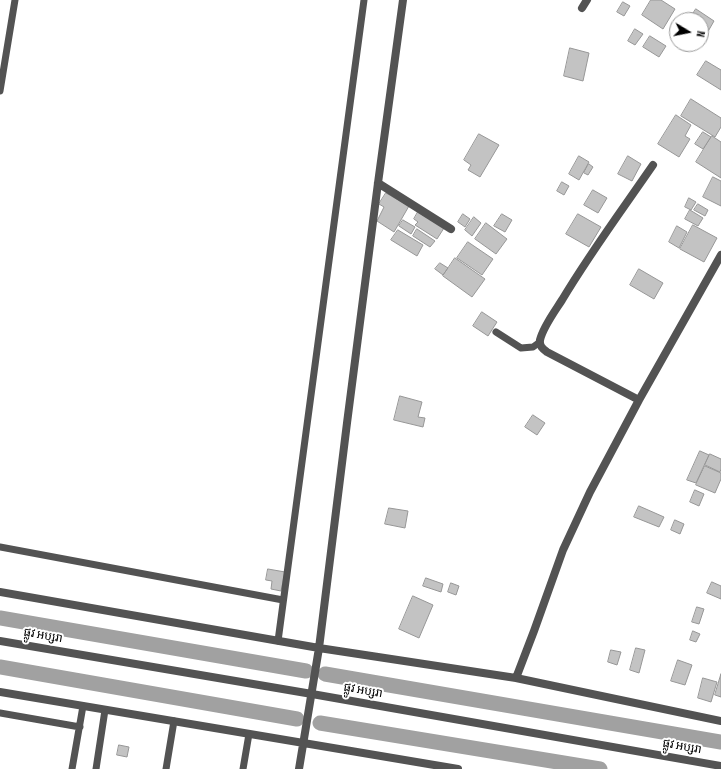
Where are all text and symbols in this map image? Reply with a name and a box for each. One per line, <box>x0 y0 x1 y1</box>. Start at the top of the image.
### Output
north arrow <box>669 12 709 52</box>
text: N <box>693 30 707 38</box>
street label: ផ្លូវ អប្សរា <box>22 625 64 647</box>
street label: ផ្លូវ អប្សរា <box>342 680 384 702</box>
street label: ផ្លូវ អប្សរា <box>661 736 703 758</box>

